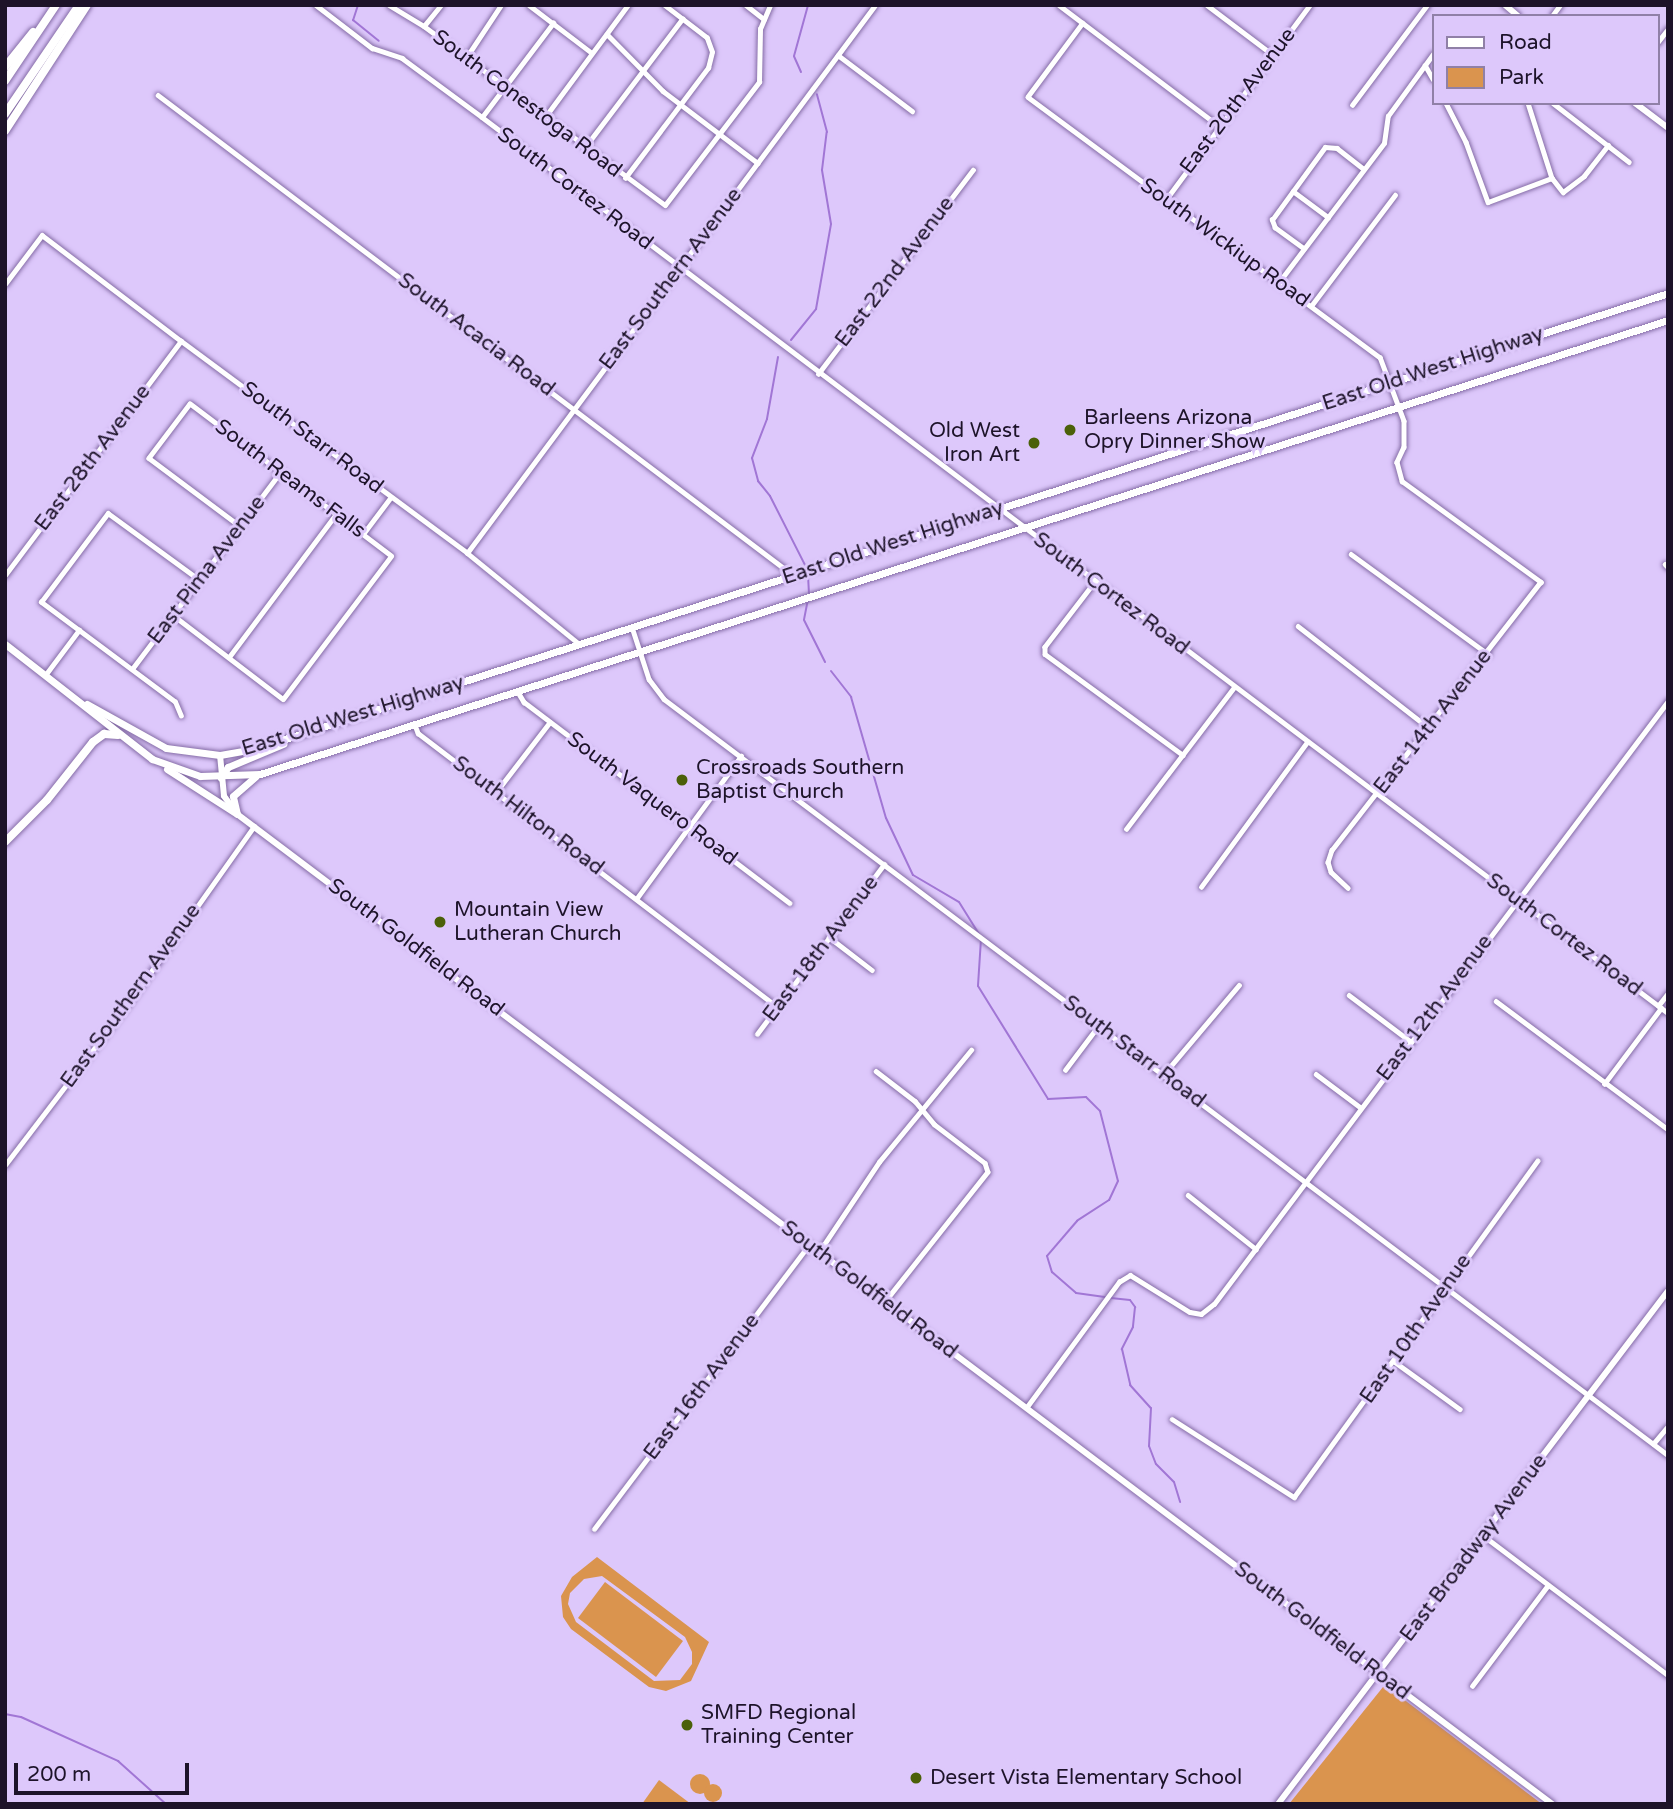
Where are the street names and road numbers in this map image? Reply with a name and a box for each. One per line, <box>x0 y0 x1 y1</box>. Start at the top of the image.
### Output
street label: East 20th Avenue <box>1175 23 1301 179</box>
street label: South Conestoga Road <box>427 25 627 183</box>
street label: South Cortez Road <box>492 122 658 256</box>
street label: South Wickiup Road <box>1135 173 1315 313</box>
street label: East Southern Avenue <box>594 183 748 375</box>
street label: East 22nd Avenue <box>830 192 960 352</box>
street label: South Acacia Road <box>393 268 559 402</box>
street label: East Old West Highway <box>1319 321 1547 417</box>
street label: South Starr Road <box>236 376 388 500</box>
street label: East 28th Avenue <box>30 380 156 536</box>
street label: South Reams Falls <box>210 414 370 544</box>
street label: East Pima Avenue <box>143 491 271 649</box>
street label: East Old West Highway <box>779 495 1007 591</box>
street label: South Cortez Road <box>1028 527 1194 661</box>
street label: East 14th Avenue <box>1369 645 1497 799</box>
street label: East Old West Highway <box>239 670 467 762</box>
street label: South Vaquero Road <box>562 727 742 871</box>
street label: South Hilton Road <box>448 751 608 881</box>
street label: South Cortez Road <box>1481 868 1647 1002</box>
street label: East 18th Avenue <box>758 871 884 1027</box>
street label: South Goldfield Road <box>323 874 509 1022</box>
street label: East Southern Avenue <box>56 899 206 1093</box>
street label: East 12th Avenue <box>1372 930 1498 1086</box>
street label: South Starr Road <box>1058 990 1210 1114</box>
street label: South Goldfield Road <box>776 1216 962 1364</box>
street label: East 10th Avenue <box>1355 1250 1477 1408</box>
street label: East 16th Avenue <box>639 1309 765 1465</box>
street label: East Broadway Avenue <box>1395 1449 1553 1647</box>
street label: South Goldfield Road <box>1229 1557 1415 1705</box>

